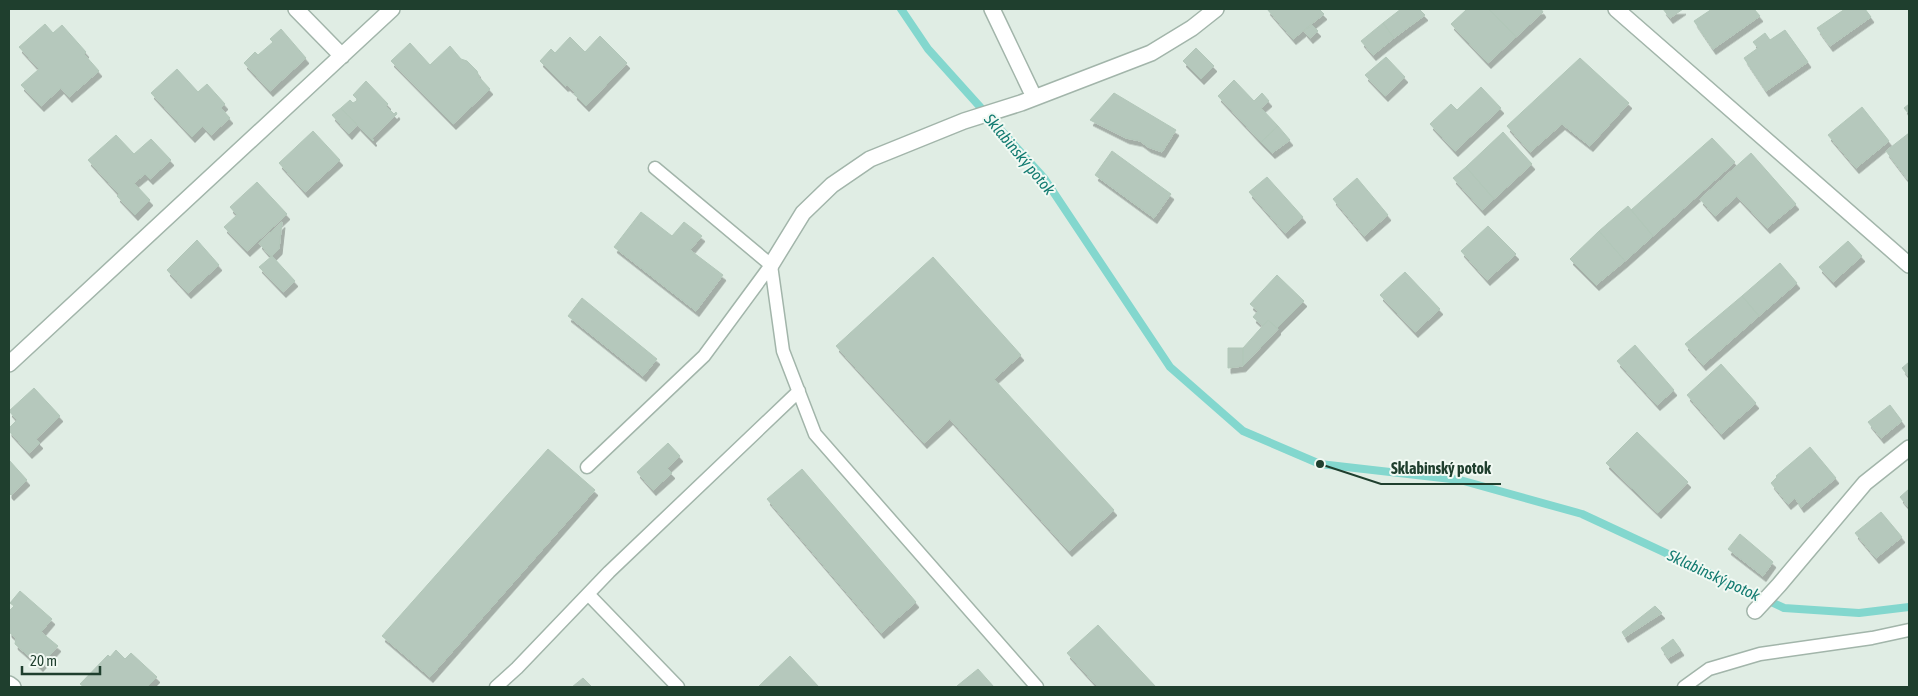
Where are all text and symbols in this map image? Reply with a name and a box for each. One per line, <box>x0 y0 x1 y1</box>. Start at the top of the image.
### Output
water label: Sklabinský potok <box>980 109 1060 199</box>
callout: Sklabinský potok <box>1381 453 1501 484</box>
text: Sklabinský potok <box>1391 459 1492 477</box>
water label: Sklabinský potok <box>1664 545 1764 606</box>
scale bar <box>22 644 100 676</box>
text: 20 m <box>30 652 57 669</box>

